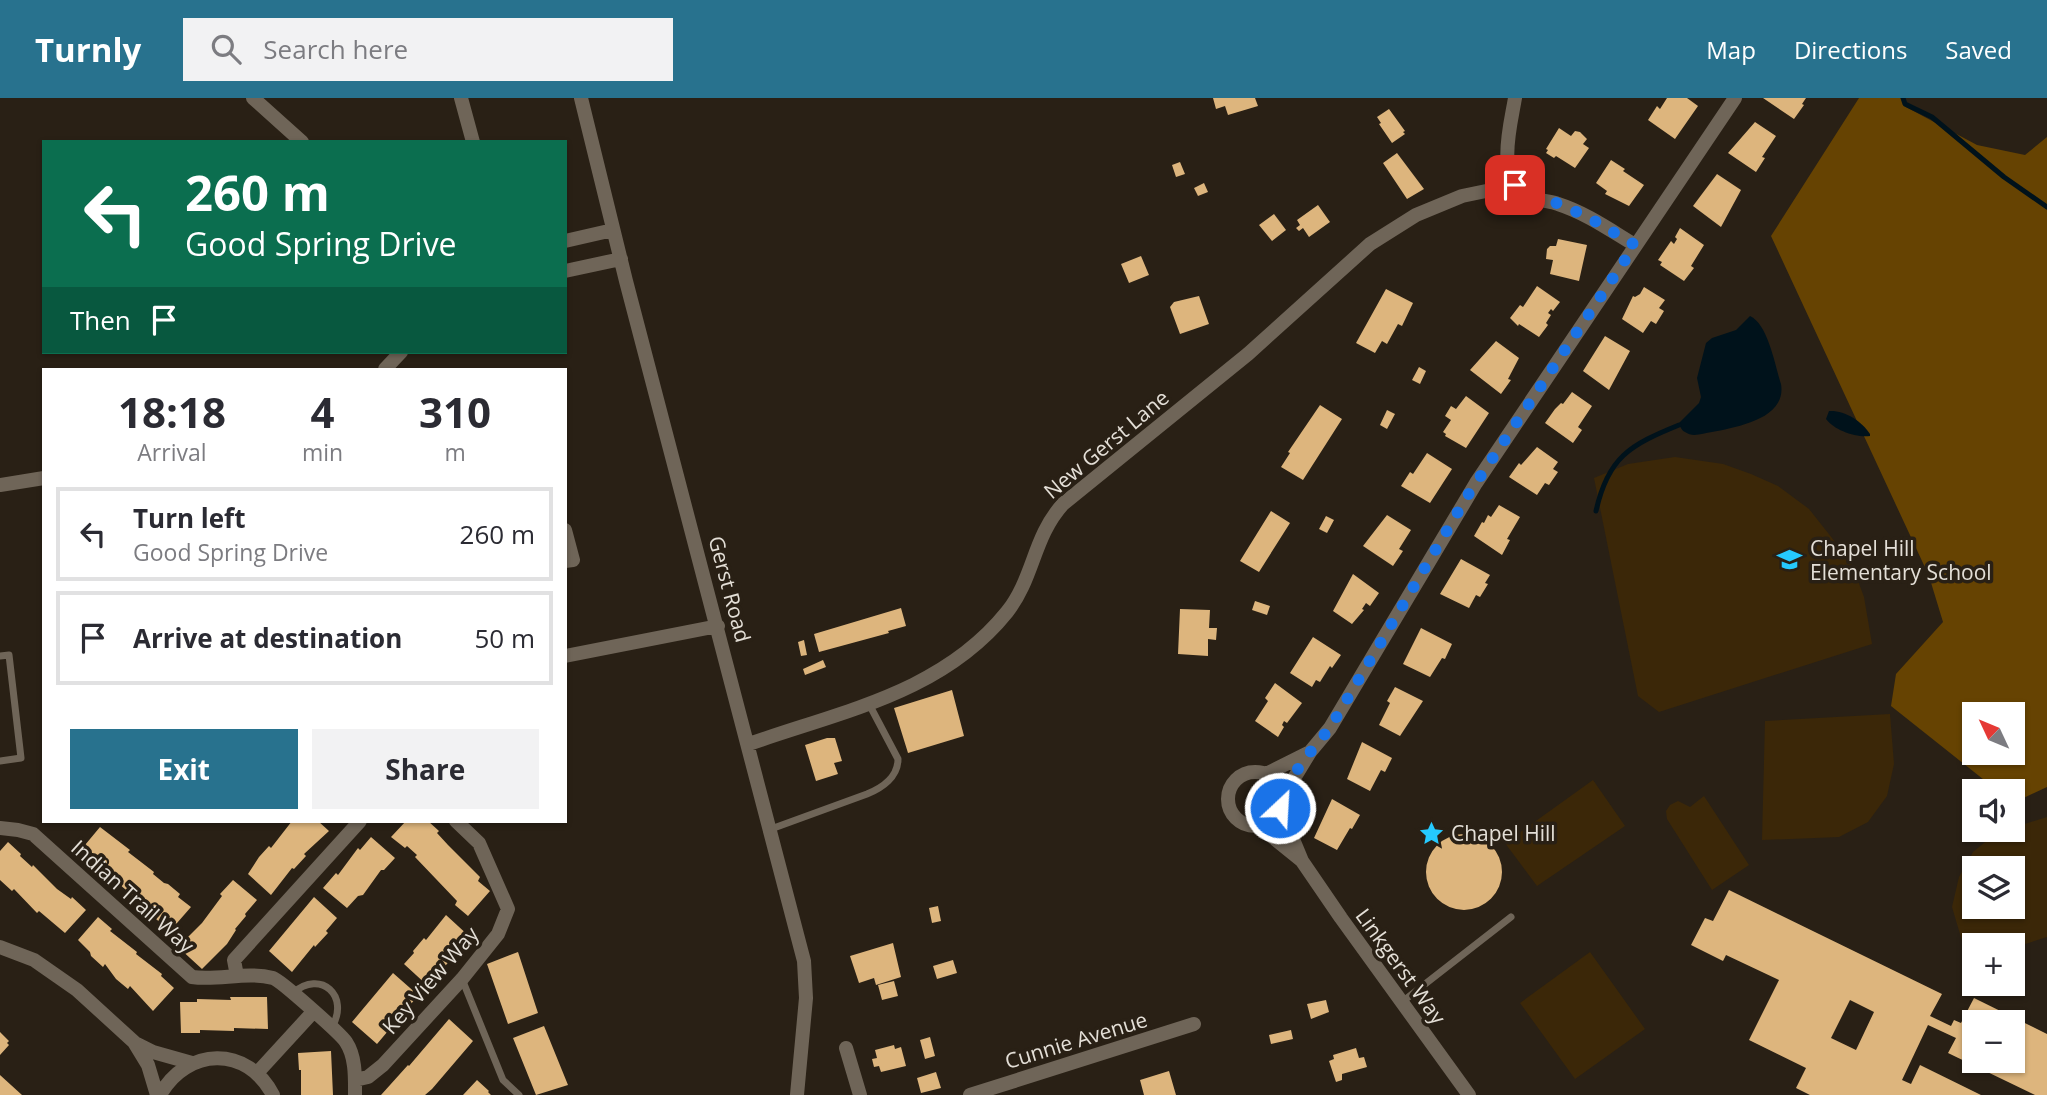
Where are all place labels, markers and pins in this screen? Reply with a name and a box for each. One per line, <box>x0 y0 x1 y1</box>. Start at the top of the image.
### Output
pin <box>1485 155 1545 215</box>
place label: Chapel Hill Elementary School <box>1810 534 1992 586</box>
school or university icon: Chapel Hill Elementary School <box>1776 546 1804 574</box>
place icon: Chapel Hill <box>1417 819 1445 847</box>
place label: Chapel Hill <box>1451 819 1556 847</box>

